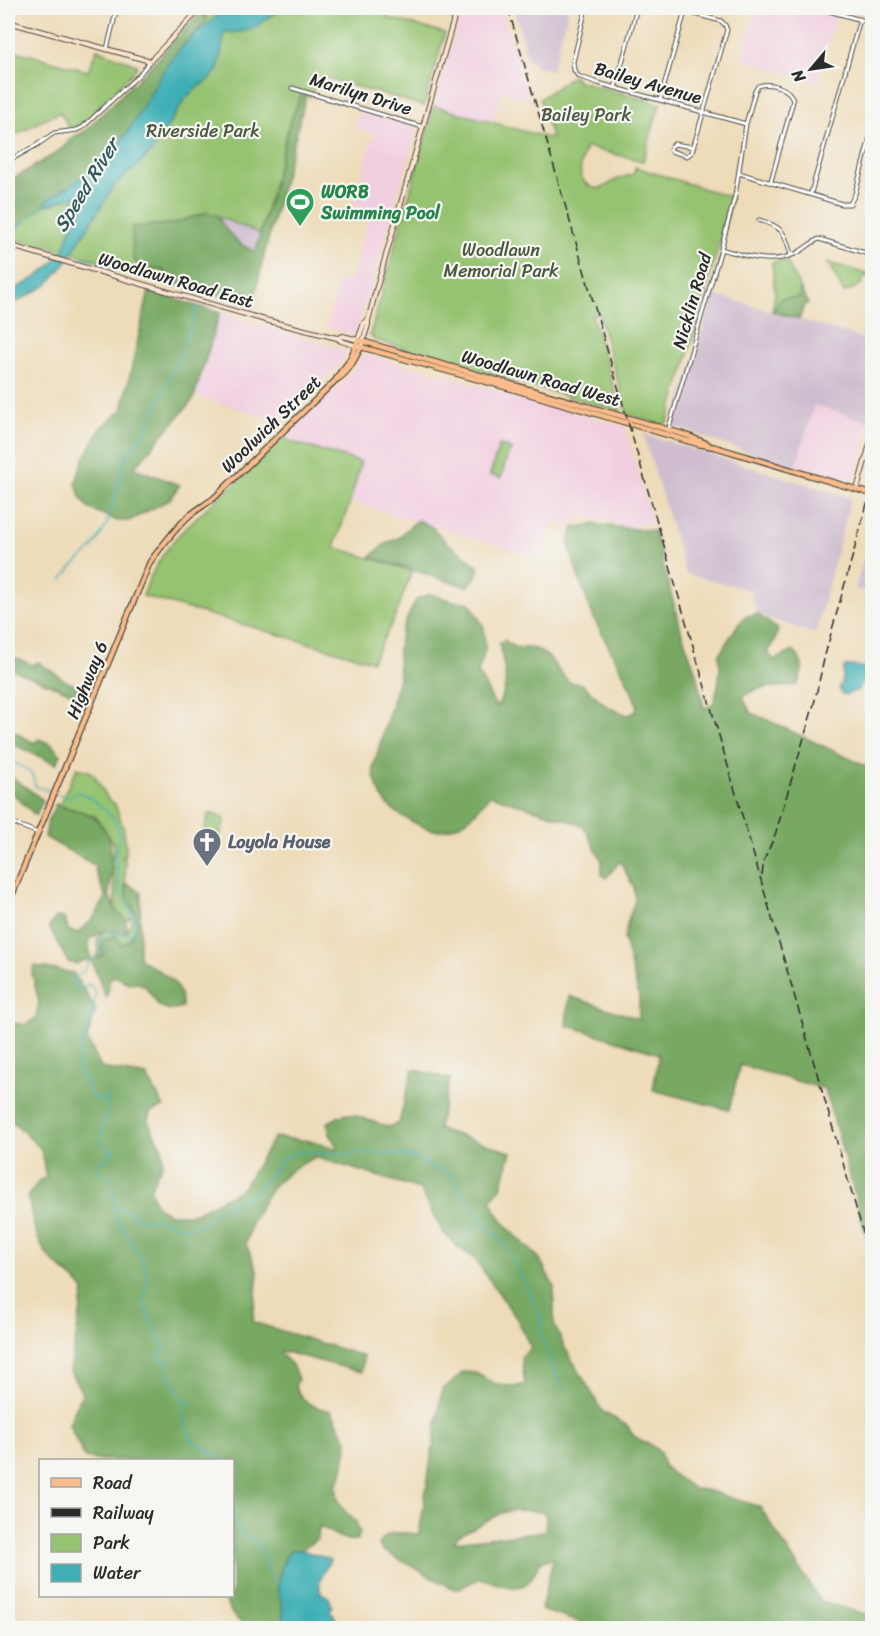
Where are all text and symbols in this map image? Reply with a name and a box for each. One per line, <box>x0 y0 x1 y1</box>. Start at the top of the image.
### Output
north arrow <box>781 39 841 99</box>
street label: Bailey Avenue <box>590 52 706 114</box>
street label: Marilyn Drive <box>306 63 416 125</box>
text: N <box>783 63 814 89</box>
park label: Bailey Park <box>541 99 631 131</box>
park label: Riverside Park <box>146 115 260 147</box>
water label: Speed River <box>44 128 131 239</box>
place label: WORB Swimming Pool <box>320 176 441 229</box>
sports icon: WORB Swimming Pool <box>284 186 316 228</box>
park label: Woodlawn Memorial Park <box>443 234 559 287</box>
street label: Woodlawn Road East <box>95 243 258 317</box>
street label: Nicklin Road <box>663 248 721 353</box>
street label: Woodlawn Road West <box>458 340 624 416</box>
street label: Woolwich Street <box>213 367 329 481</box>
street label: Highway 6 <box>57 636 117 724</box>
church icon: Loyola House <box>191 826 223 868</box>
place label: Loyola House <box>228 826 331 858</box>
legend <box>39 1459 234 1597</box>
text: Road <box>93 1467 133 1499</box>
text: Railway <box>93 1497 155 1529</box>
text: Park <box>93 1527 130 1559</box>
text: Water <box>93 1557 142 1589</box>

